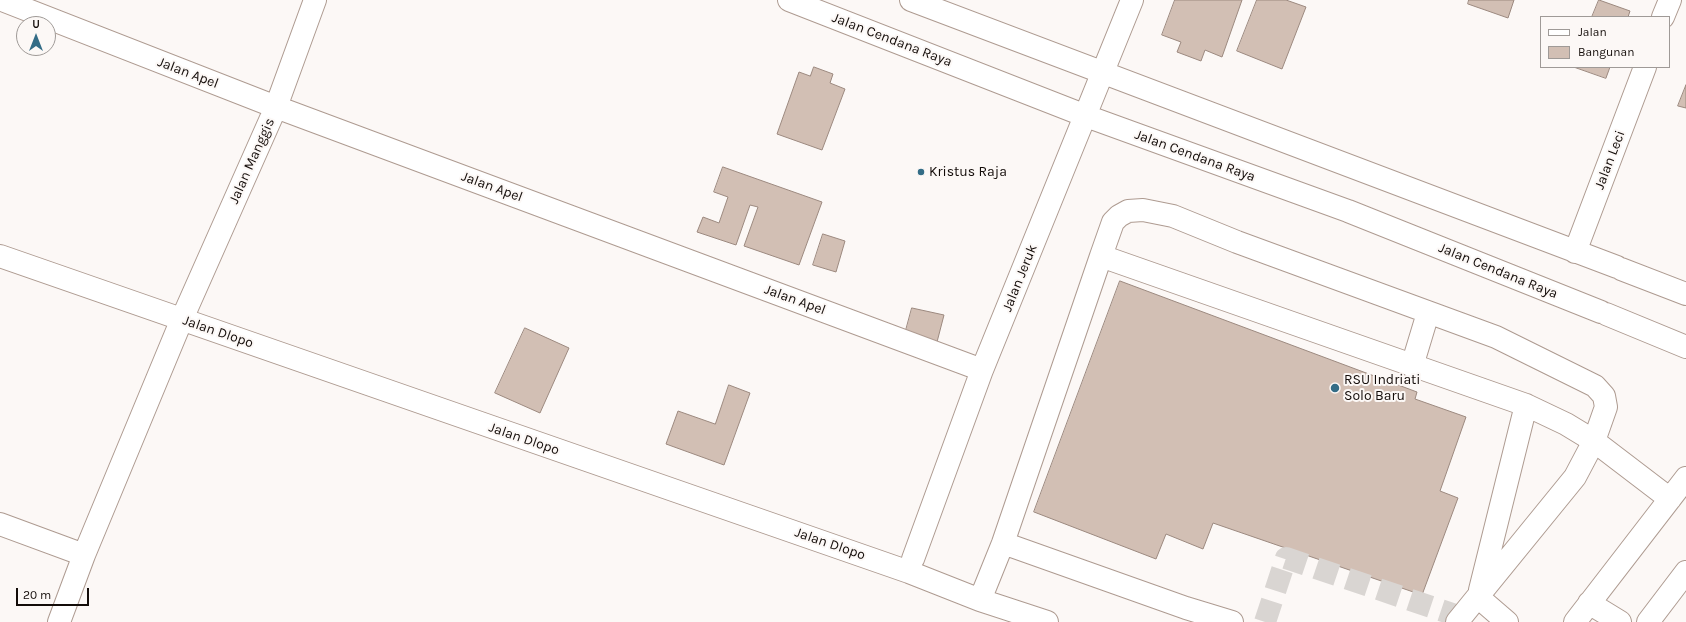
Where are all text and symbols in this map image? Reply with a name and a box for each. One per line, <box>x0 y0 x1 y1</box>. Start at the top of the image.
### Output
street label: Jalan Cendana Raya <box>830 9 954 71</box>
north arrow <box>16 16 56 56</box>
legend <box>1540 16 1670 68</box>
text: U <box>32 18 40 31</box>
text: Jalan <box>1578 25 1607 39</box>
text: Bangunan <box>1578 45 1634 59</box>
street label: Jalan Apel <box>155 54 221 92</box>
street label: Jalan Manggis <box>226 116 278 206</box>
street label: Jalan Cendana Raya <box>1132 126 1258 186</box>
street label: Jalan Leci <box>1591 128 1629 192</box>
place label: Kristus Raja <box>929 164 1007 180</box>
marker: Kristus Raja <box>916 167 926 177</box>
street label: Jalan Apel <box>459 168 525 206</box>
street label: Jalan Cendana Raya <box>1436 239 1560 303</box>
street label: Jalan Jeruk <box>999 242 1041 314</box>
street label: Jalan Apel <box>762 281 828 319</box>
street label: Jalan Dlopo <box>181 312 255 352</box>
place label: RSU Indriati Solo Baru <box>1344 372 1421 404</box>
marker: RSU Indriati Solo Baru <box>1329 382 1341 394</box>
street label: Jalan Dlopo <box>487 419 561 459</box>
street label: Jalan Dlopo <box>793 524 867 564</box>
scale bar <box>18 580 91 606</box>
text: 20 m <box>23 588 51 602</box>

